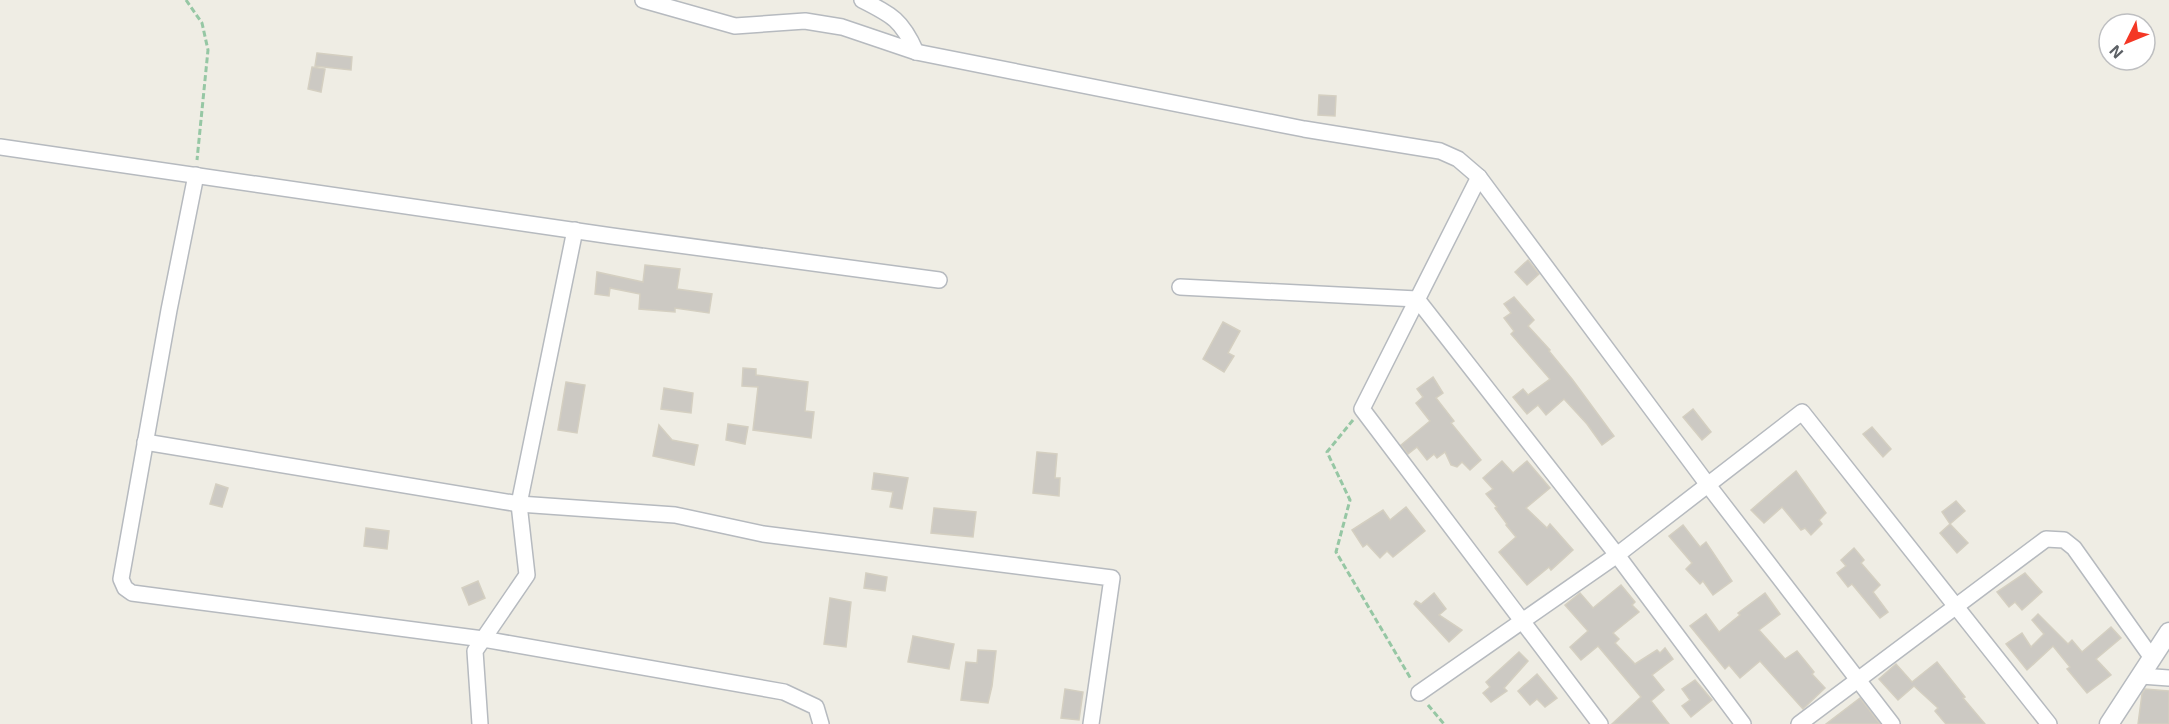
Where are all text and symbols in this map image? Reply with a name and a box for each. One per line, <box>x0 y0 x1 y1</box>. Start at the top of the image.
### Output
north arrow <box>2097 12 2157 72</box>
text: N <box>2105 42 2127 63</box>

